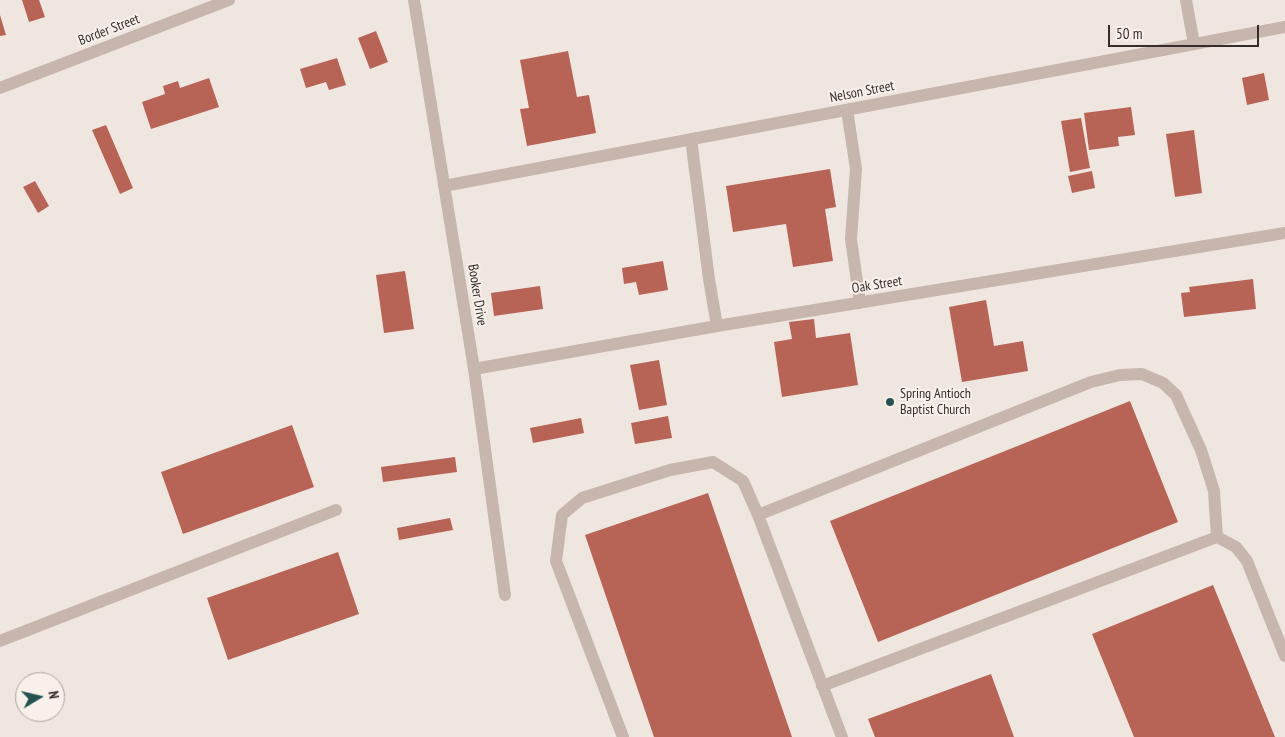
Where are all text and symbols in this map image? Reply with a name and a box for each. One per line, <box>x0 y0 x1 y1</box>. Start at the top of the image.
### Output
street label: Border Street <box>76 11 142 49</box>
scale bar <box>1110 15 1261 47</box>
text: 50 m <box>1116 24 1142 43</box>
street label: Nelson Street <box>828 78 896 106</box>
street label: Booker Drive <box>464 263 490 327</box>
street label: Oak Street <box>851 273 903 297</box>
place label: Spring Antioch Baptist Church <box>900 386 971 418</box>
marker: Spring Antioch Baptist Church <box>884 396 896 408</box>
north arrow <box>15 672 65 722</box>
text: N <box>44 690 63 700</box>

